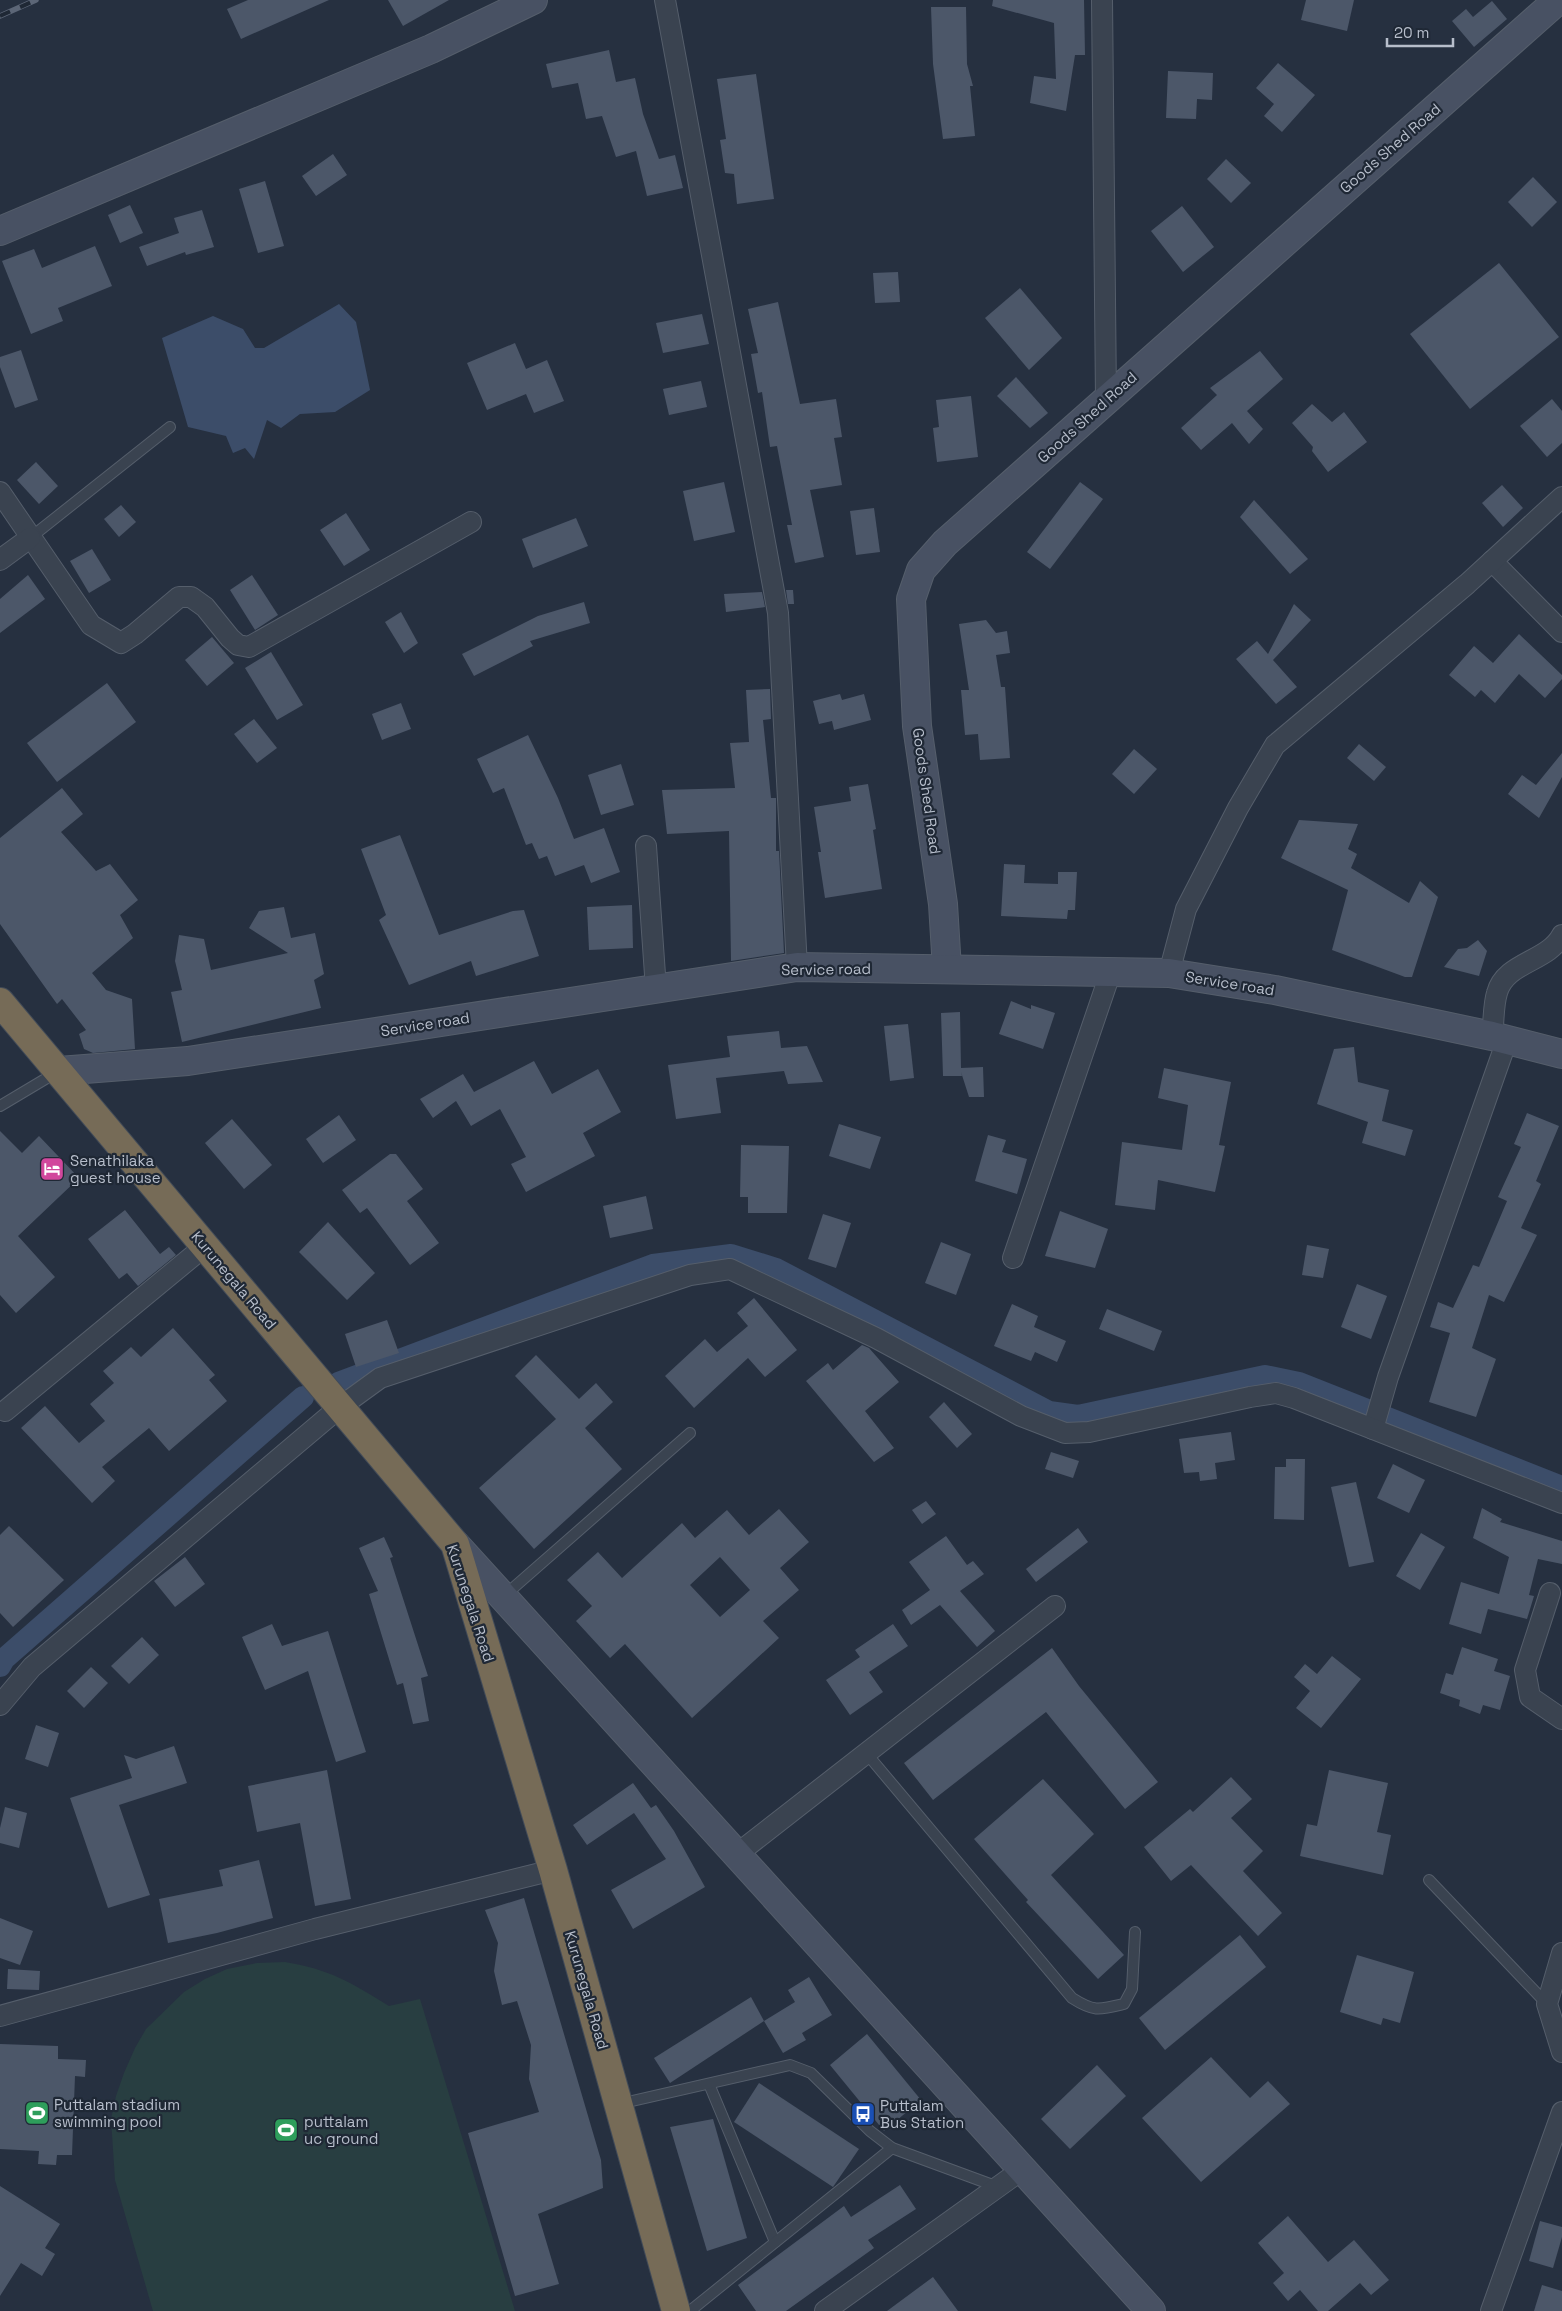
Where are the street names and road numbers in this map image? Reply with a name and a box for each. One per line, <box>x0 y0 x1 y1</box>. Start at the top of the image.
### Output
street label: Goods Shed Road <box>1336 99 1444 197</box>
street label: Goods Shed Road <box>1033 367 1141 467</box>
street label: Goods Shed Road <box>909 727 945 855</box>
street label: Service road <box>781 959 871 979</box>
street label: Service road <box>1184 967 1276 999</box>
street label: Service road <box>379 1008 471 1040</box>
street label: Kurunegala Road <box>187 1227 281 1333</box>
street label: Kurunegala Road <box>443 1542 499 1664</box>
street label: Kurunegala Road <box>561 1929 613 2051</box>

